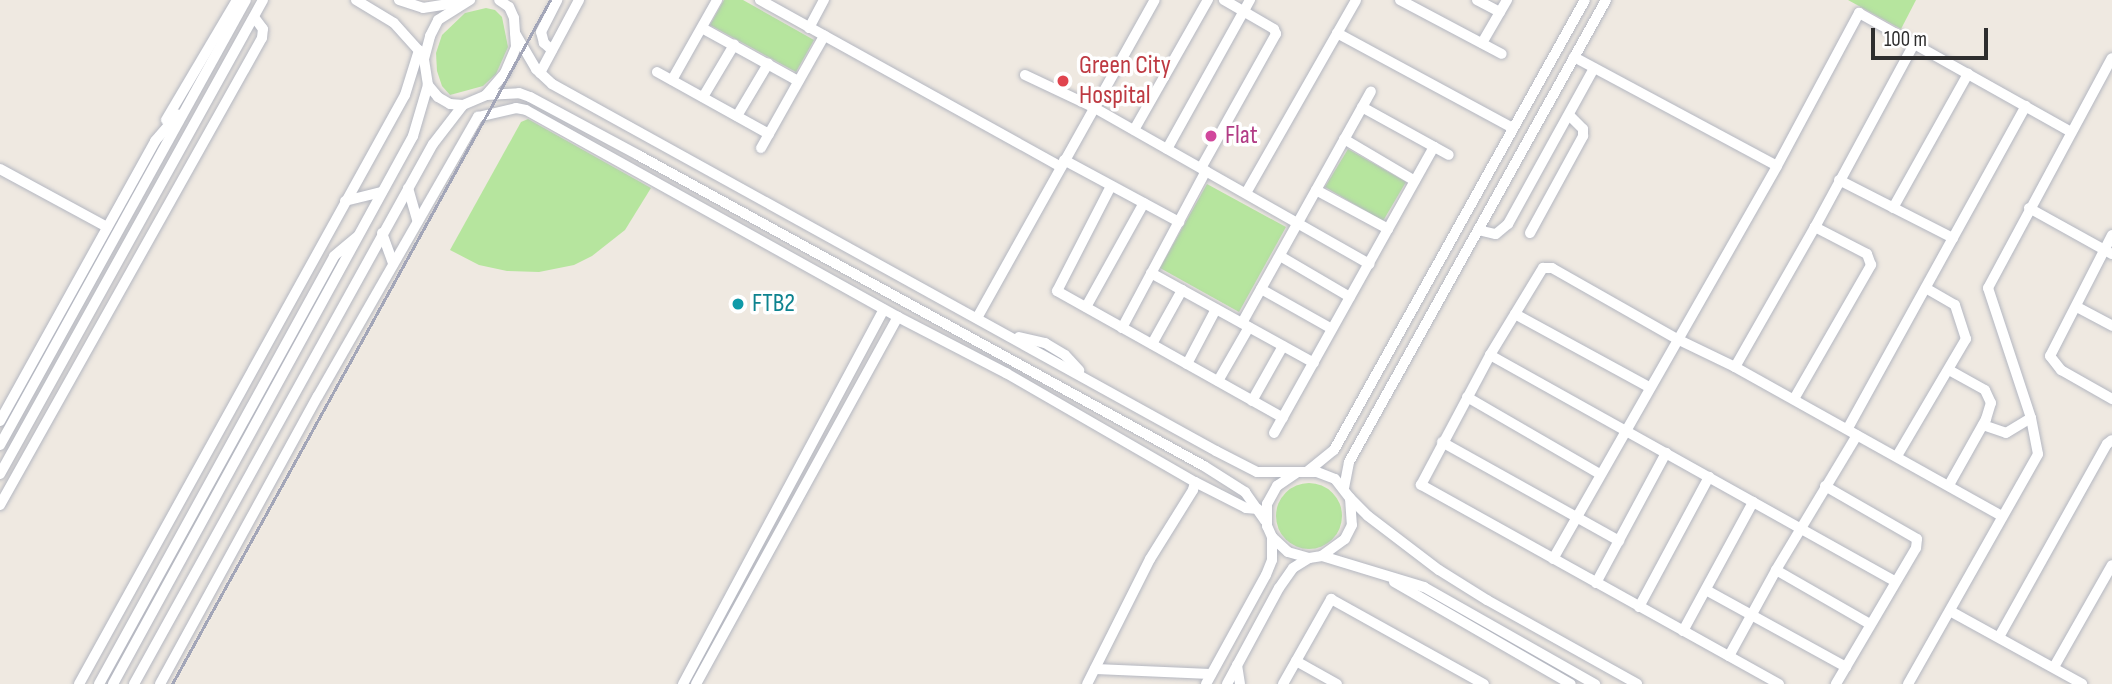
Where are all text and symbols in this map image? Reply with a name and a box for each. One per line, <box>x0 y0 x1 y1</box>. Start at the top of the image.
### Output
scale bar <box>1874 14 1991 58</box>
text: 100 m <box>1884 27 1927 52</box>
place label: Green City Hospital <box>1079 50 1171 112</box>
marker: Green City Hospital <box>1053 71 1073 91</box>
place label: Flat <box>1225 120 1258 152</box>
marker: Flat <box>1203 128 1219 144</box>
place label: FTB2 <box>752 288 795 320</box>
marker: FTB2 <box>730 296 746 312</box>

